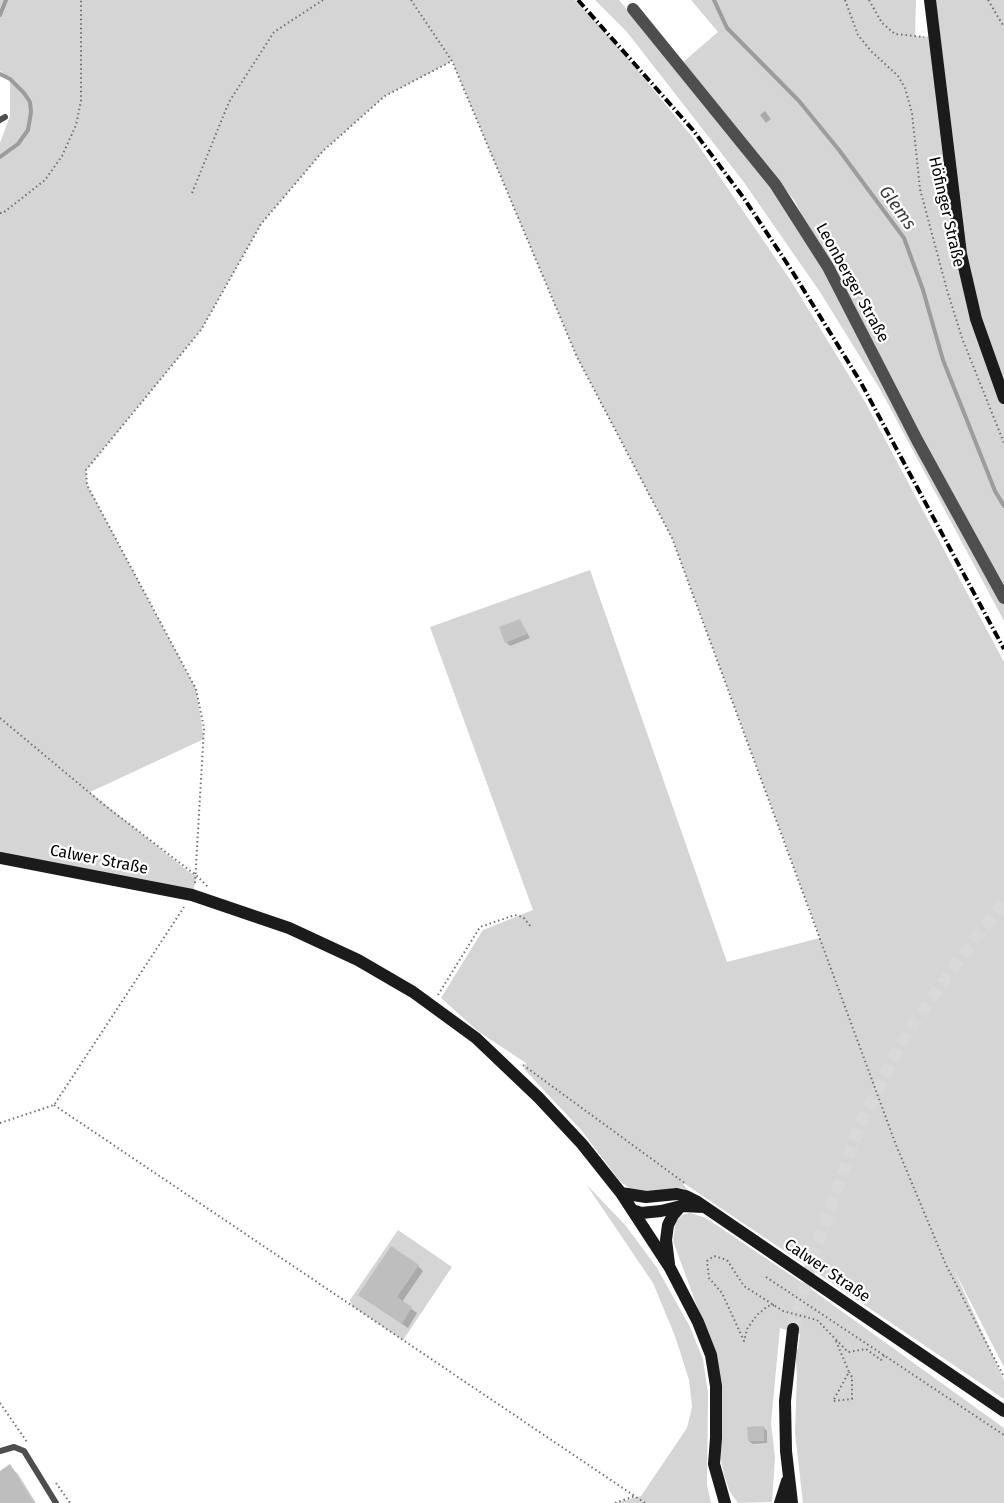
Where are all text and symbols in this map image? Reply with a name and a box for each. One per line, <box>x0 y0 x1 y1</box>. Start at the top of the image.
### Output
street label: Höfinger Straße <box>924 155 968 269</box>
water label: Glems <box>874 182 920 234</box>
street label: Leonberger Straße <box>811 220 893 346</box>
street label: Calwer Straße <box>48 841 150 879</box>
street label: Calwer Straße <box>780 1235 874 1307</box>

